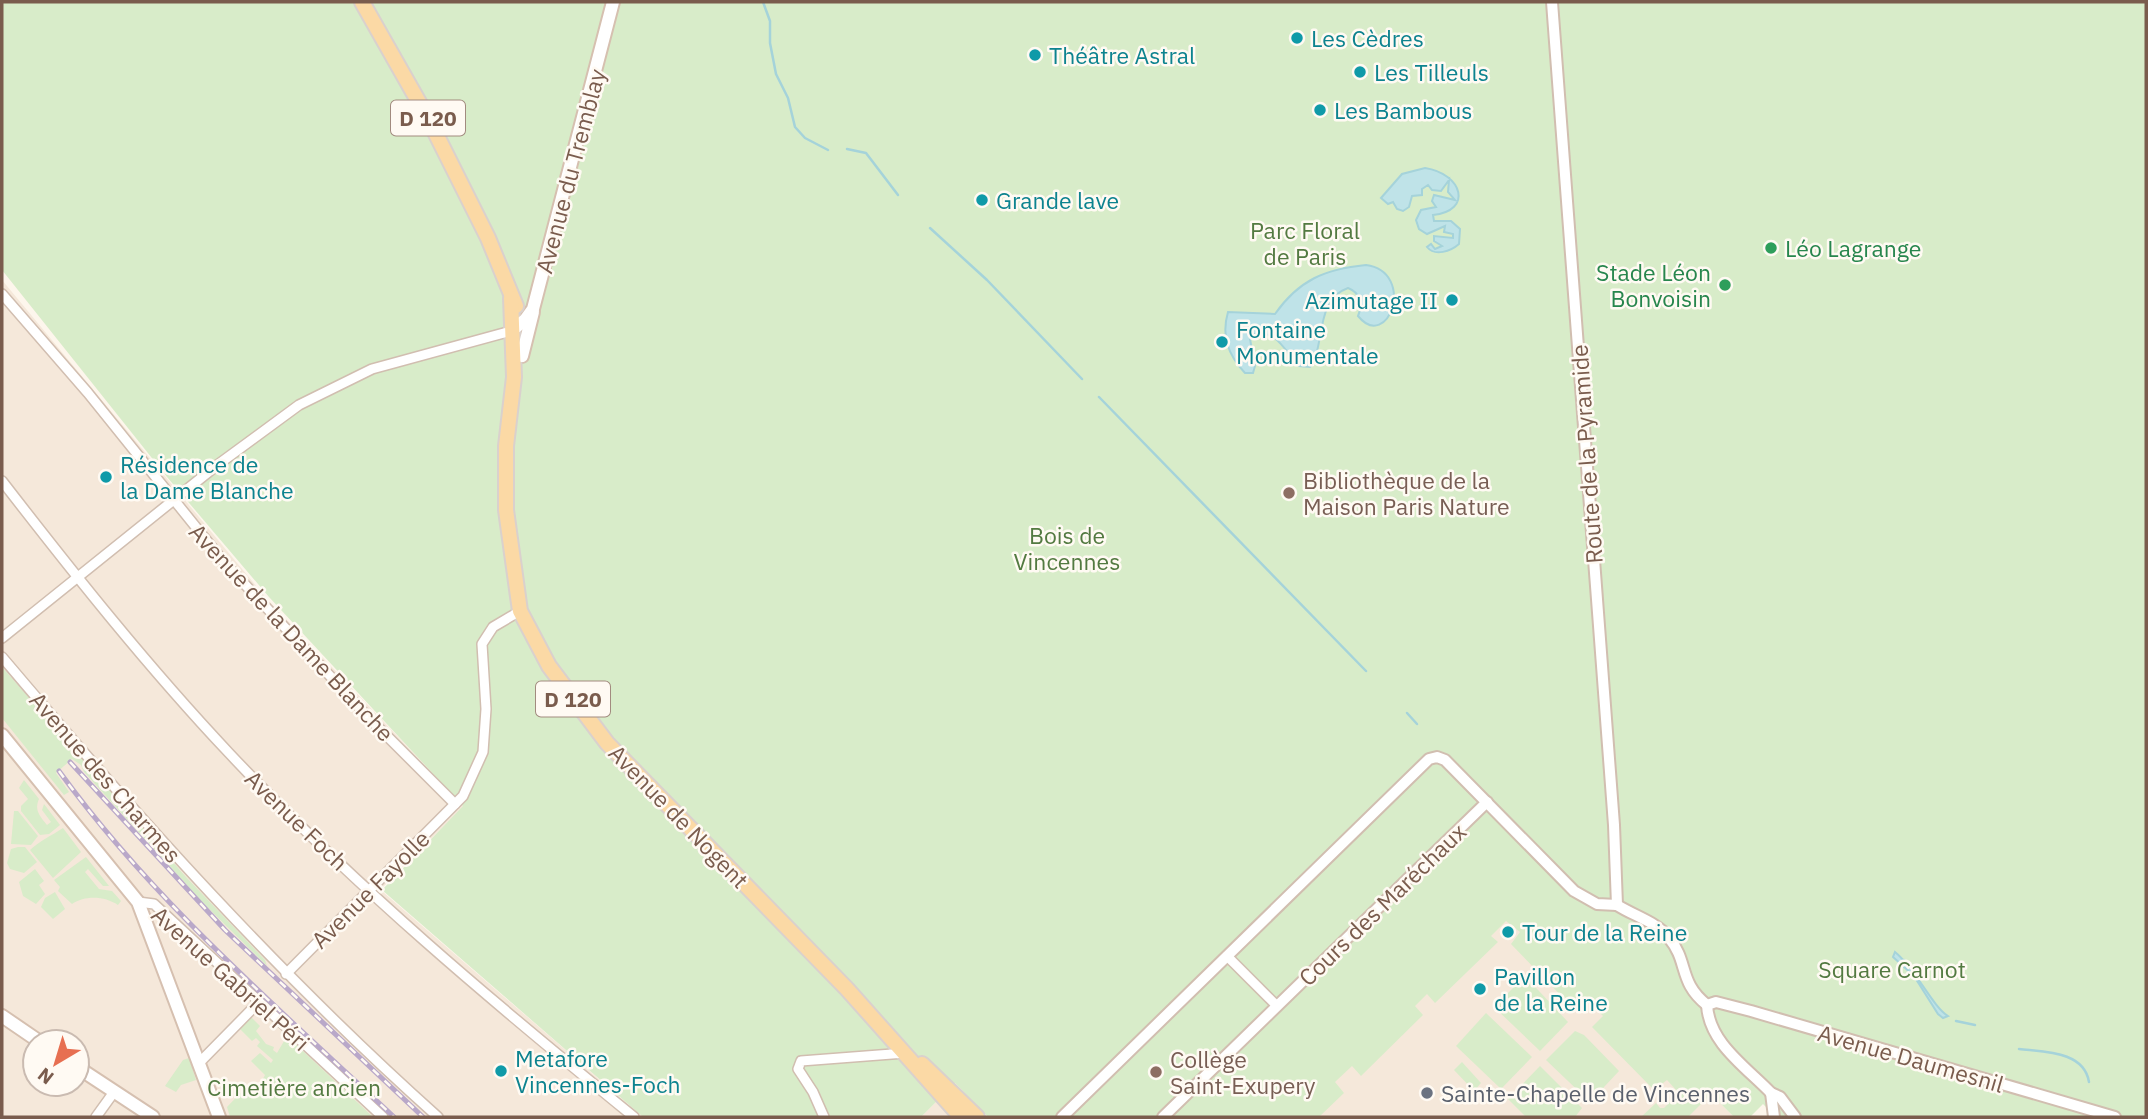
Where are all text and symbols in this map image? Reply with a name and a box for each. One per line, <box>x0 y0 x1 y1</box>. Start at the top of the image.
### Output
place label: Les Cèdres <box>1311 23 1424 53</box>
marker: Les Cèdres <box>1289 30 1305 46</box>
place label: Théâtre Astral <box>1049 40 1195 70</box>
marker: Théâtre Astral <box>1027 47 1043 63</box>
place label: Les Tilleuls <box>1374 57 1489 87</box>
marker: Les Tilleuls <box>1352 64 1368 80</box>
street label: Avenue du Tremblay <box>528 65 612 277</box>
place label: Les Bambous <box>1334 95 1472 125</box>
road number: D 120 <box>391 100 465 136</box>
marker: Les Bambous <box>1312 102 1328 118</box>
place label: Grande lave <box>996 185 1119 215</box>
marker: Grande lave <box>974 192 990 208</box>
park label: Parc Floral de Paris <box>1250 215 1360 271</box>
place label: Léo Lagrange <box>1785 233 1921 263</box>
marker: Léo Lagrange <box>1763 240 1779 256</box>
place label: Stade Léon Bonvoisin <box>1596 257 1711 313</box>
marker: Stade Léon Bonvoisin <box>1717 277 1733 293</box>
place label: Azimutage II <box>1305 285 1438 315</box>
marker: Azimutage II <box>1444 292 1460 308</box>
place label: Fontaine Monumentale <box>1236 314 1379 370</box>
marker: Fontaine Monumentale <box>1214 334 1230 350</box>
street label: Route de la Pyramide <box>1563 343 1609 565</box>
place label: Résidence de la Dame Blanche <box>120 449 294 505</box>
place label: Bibliothèque de la Maison Paris Nature <box>1303 465 1510 521</box>
marker: Résidence de la Dame Blanche <box>98 469 114 485</box>
marker: Bibliothèque de la Maison Paris Nature <box>1281 485 1297 501</box>
street label: Avenue de la Dame Blanche <box>183 517 401 747</box>
park label: Bois de Vincennes <box>1014 520 1120 576</box>
road number: D 120 <box>536 682 610 716</box>
street label: Avenue des Charmes <box>24 685 188 869</box>
street label: Avenue de Nogent <box>603 738 755 894</box>
street label: Avenue Foch <box>239 763 355 877</box>
street label: Cours des Maréchaux <box>1292 816 1472 992</box>
street label: Avenue Fayolle <box>304 823 436 955</box>
street label: Avenue Gabriel Péri <box>146 899 316 1057</box>
place label: Tour de la Reine <box>1522 917 1687 947</box>
marker: Tour de la Reine <box>1500 924 1516 940</box>
park label: Square Carnot <box>1818 954 1966 984</box>
place label: Pavillon de la Reine <box>1494 961 1608 1017</box>
marker: Pavillon de la Reine <box>1472 981 1488 997</box>
street label: Avenue Daumesnil <box>1815 1017 2007 1099</box>
north arrow <box>21 1028 91 1098</box>
place label: Metafore Vincennes-Foch <box>515 1043 681 1099</box>
place label: Collège Saint-Exupery <box>1170 1044 1316 1100</box>
text: N <box>33 1063 58 1090</box>
marker: Metafore Vincennes-Foch <box>493 1063 509 1079</box>
marker: Collège Saint-Exupery <box>1148 1064 1164 1080</box>
park label: Cimetière ancien <box>207 1072 381 1102</box>
place label: Sainte-Chapelle de Vincennes <box>1441 1078 1750 1108</box>
marker: Sainte-Chapelle de Vincennes <box>1419 1085 1435 1101</box>

